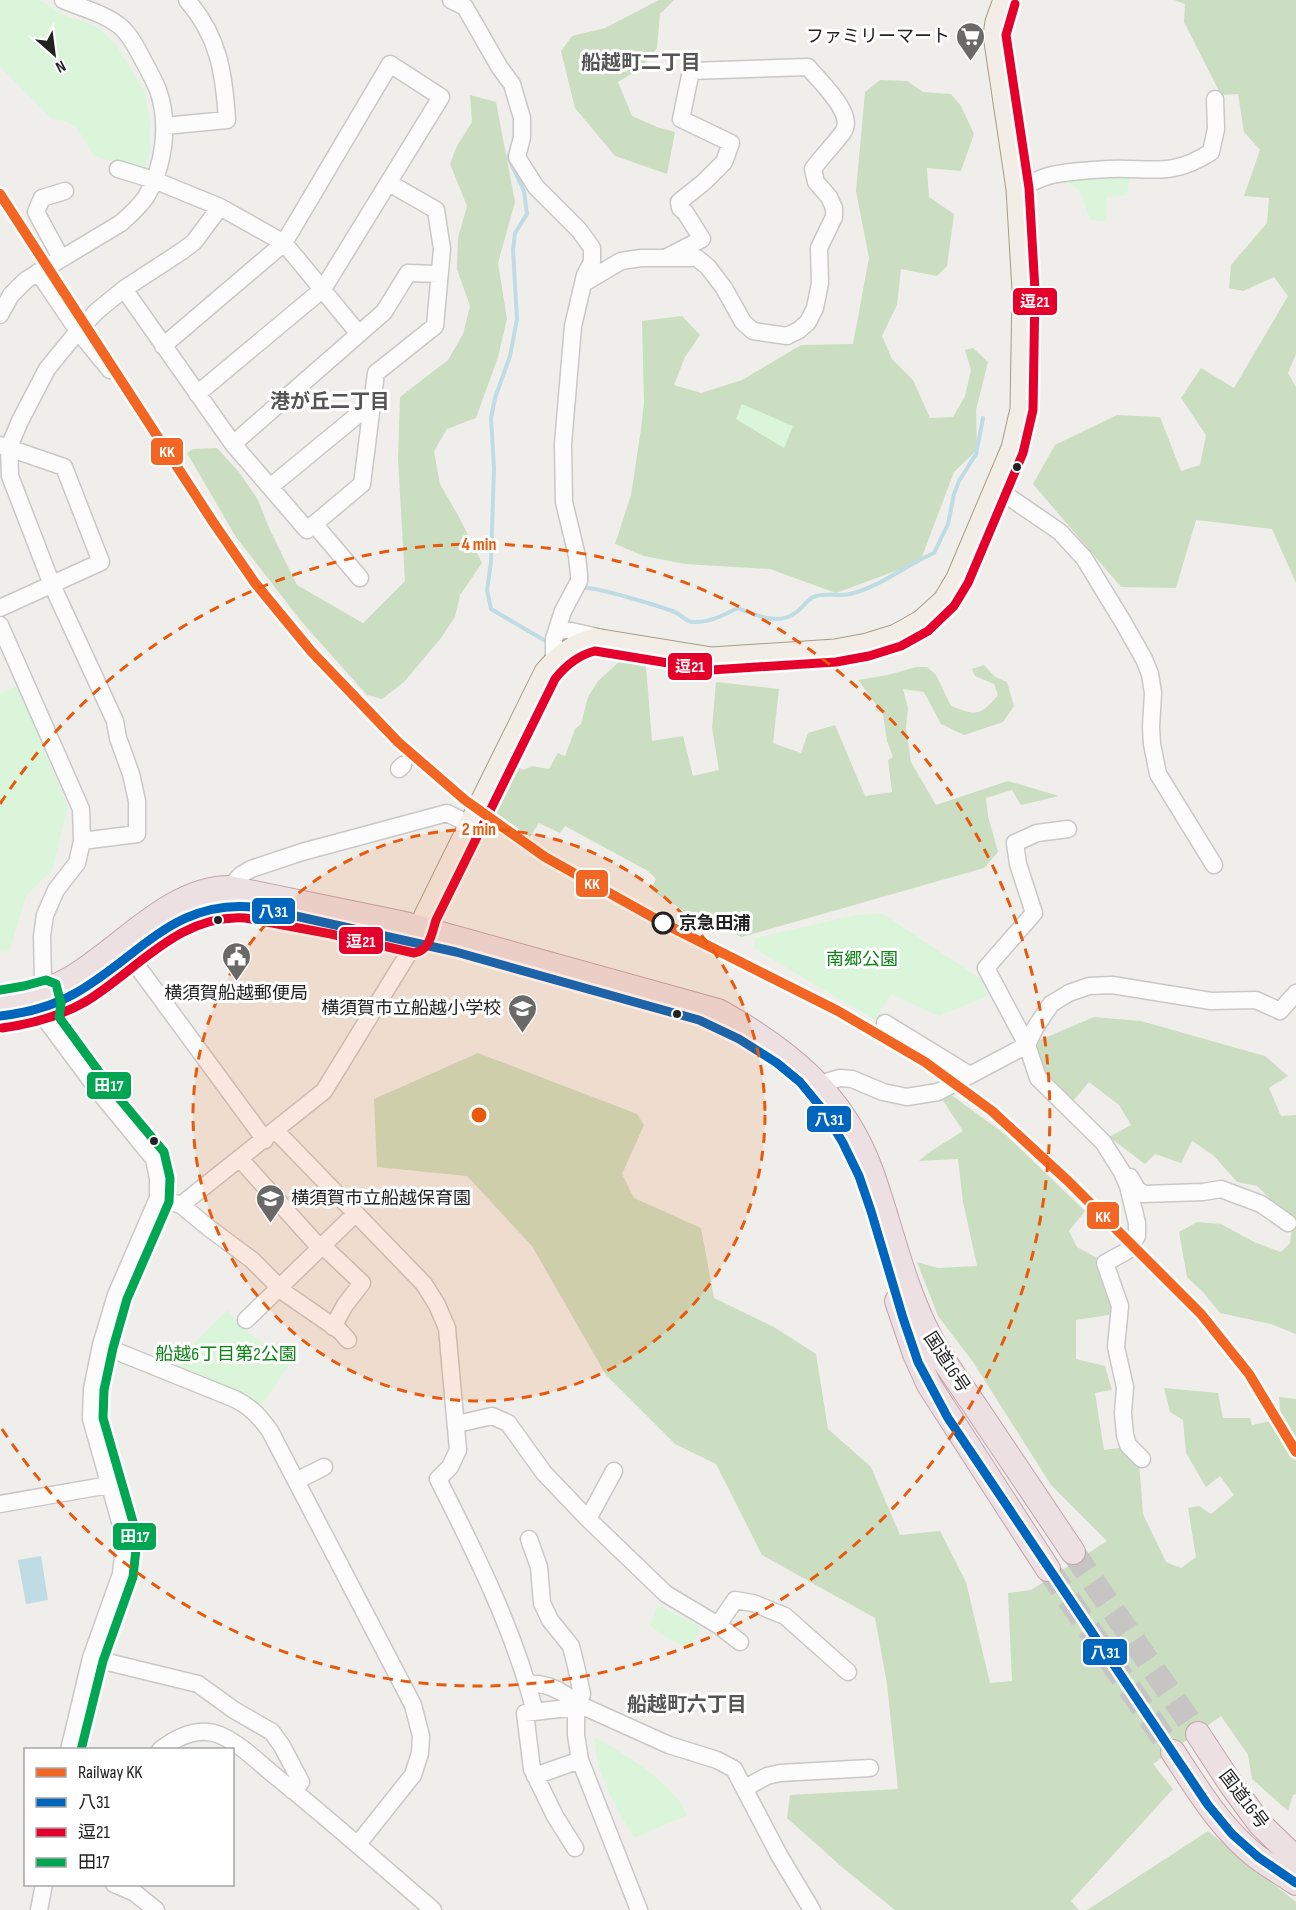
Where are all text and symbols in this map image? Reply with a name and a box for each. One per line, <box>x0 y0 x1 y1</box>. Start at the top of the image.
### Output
supermarket icon: ファミリーマート <box>955 20 987 62</box>
north arrow <box>24 24 84 84</box>
place label: ファミリーマート <box>806 26 950 47</box>
district label: 船越町二丁目 <box>581 51 701 75</box>
text: N <box>52 56 69 76</box>
line badge: 逗21 <box>1012 287 1058 316</box>
text: 逗21 <box>1020 293 1050 312</box>
district label: 港が丘二丁目 <box>270 390 390 414</box>
line badge: KK <box>150 437 184 466</box>
text: KK <box>159 443 175 462</box>
unlabelled marker <box>1011 461 1023 473</box>
text: 4 min <box>462 534 496 555</box>
line badge: 逗21 <box>667 652 713 681</box>
text: 逗21 <box>675 658 705 677</box>
text: 2 min <box>462 819 496 840</box>
line badge: KK <box>575 869 609 898</box>
text: KK <box>584 875 600 894</box>
line badge: 八31 <box>251 897 296 925</box>
text: 八31 <box>258 903 288 922</box>
marker: 京急田浦 <box>652 912 674 934</box>
place label: 京急田浦 <box>679 913 751 934</box>
unlabelled marker <box>212 914 224 926</box>
line badge: 逗21 <box>338 926 384 955</box>
text: 逗21 <box>346 933 376 952</box>
public building icon: 横須賀船越郵便局 <box>220 940 252 982</box>
park label: 南郷公園 <box>826 949 898 970</box>
place label: 横須賀船越郵便局 <box>164 983 308 1004</box>
school or university icon: 横須賀市立船越小学校 <box>506 992 538 1034</box>
place label: 横須賀市立船越小学校 <box>321 998 501 1019</box>
unlabelled marker <box>671 1008 683 1020</box>
line badge: 田17 <box>86 1071 132 1100</box>
text: 田17 <box>94 1077 124 1096</box>
centre of rings <box>469 1105 489 1125</box>
line badge: 八31 <box>806 1105 852 1133</box>
text: 八31 <box>814 1111 844 1130</box>
unlabelled marker <box>148 1135 160 1147</box>
school or university icon: 横須賀市立船越保育園 <box>254 1182 286 1224</box>
place label: 横須賀市立船越保育園 <box>291 1188 471 1209</box>
line badge: KK <box>1086 1201 1120 1230</box>
text: KK <box>1095 1208 1111 1227</box>
street label: 国道16号 <box>919 1328 974 1397</box>
park label: 船越6丁目第2公園 <box>155 1344 297 1365</box>
line badge: 田17 <box>112 1522 157 1551</box>
text: 田17 <box>120 1528 150 1547</box>
line badge: 八31 <box>1082 1638 1128 1666</box>
text: 八31 <box>1090 1644 1120 1663</box>
district label: 船越町六丁目 <box>627 1693 747 1717</box>
legend <box>24 1748 234 1886</box>
text: Railway KK <box>78 1762 143 1783</box>
street label: 国道16号 <box>1215 1766 1273 1833</box>
text: 八31 <box>78 1792 111 1813</box>
text: 逗21 <box>78 1822 110 1843</box>
text: 田17 <box>78 1852 110 1873</box>

